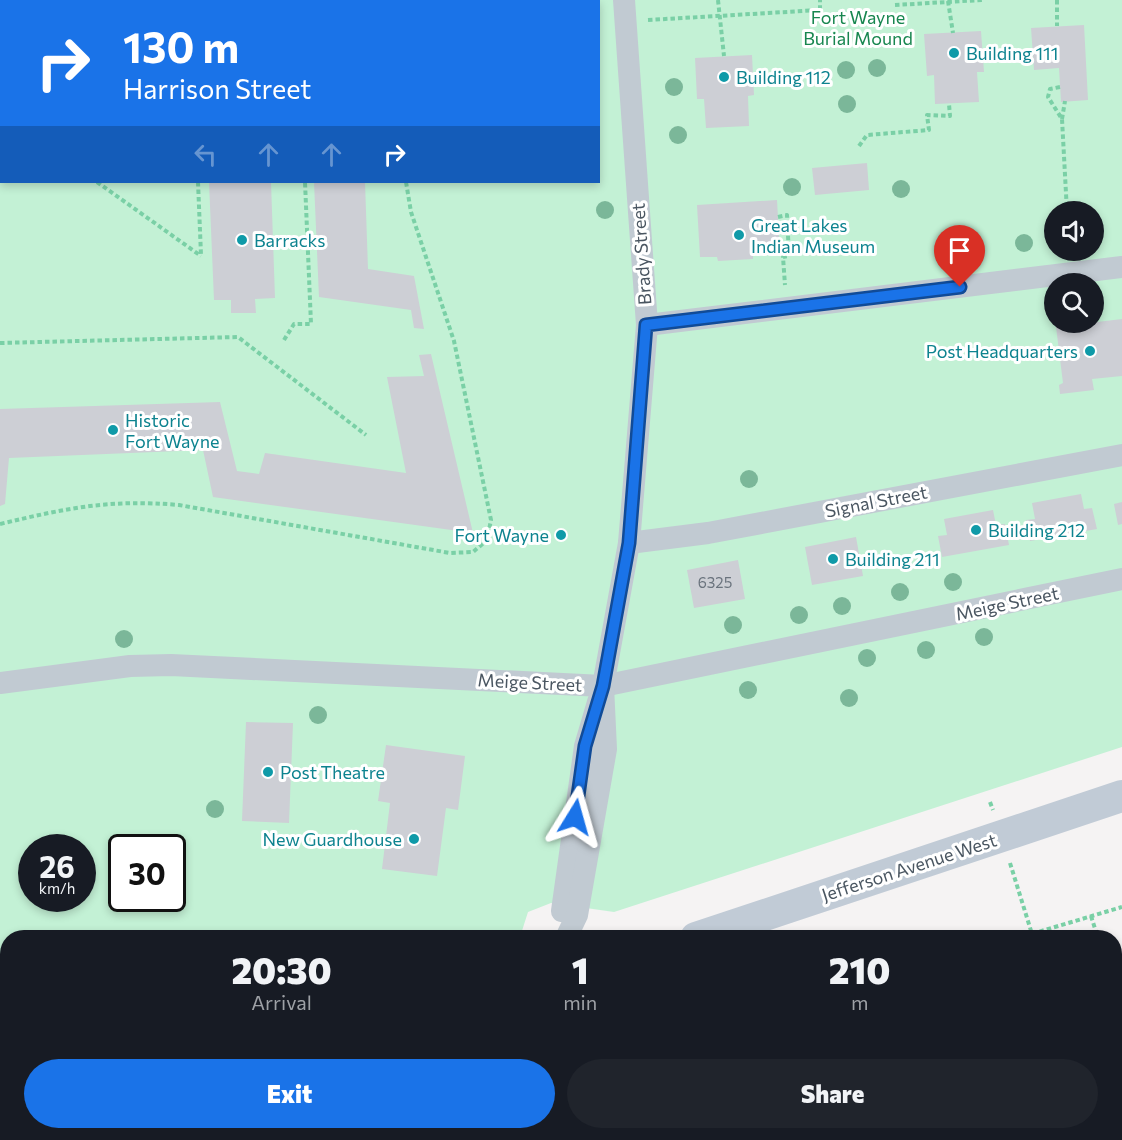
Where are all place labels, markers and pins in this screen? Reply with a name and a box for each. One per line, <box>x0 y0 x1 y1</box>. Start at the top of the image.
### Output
place label: Building 111 <box>966 42 1059 64</box>
marker: Building 111 <box>947 46 961 60</box>
place label: Building 112 <box>736 66 831 88</box>
marker: Building 112 <box>717 70 731 84</box>
place label: Great Lakes Indian Museum <box>751 214 875 257</box>
pin <box>934 225 985 287</box>
marker: Great Lakes Indian Museum <box>732 228 746 242</box>
place label: Barracks <box>254 229 326 251</box>
marker: Barracks <box>235 233 249 247</box>
place label: Post Headquarters <box>926 340 1078 362</box>
marker: Post Headquarters <box>1083 344 1097 358</box>
place label: Historic Fort Wayne <box>125 409 219 452</box>
marker: Historic Fort Wayne <box>106 423 120 437</box>
place label: Building 212 <box>988 519 1085 541</box>
marker: Building 212 <box>969 523 983 537</box>
place label: Fort Wayne <box>455 524 549 546</box>
marker: Fort Wayne <box>554 528 568 542</box>
place label: Building 211 <box>845 548 940 570</box>
marker: Building 211 <box>826 552 840 566</box>
place label: Post Theatre <box>280 761 385 783</box>
marker: Post Theatre <box>261 765 275 779</box>
place label: New Guardhouse <box>263 828 402 850</box>
marker: New Guardhouse <box>407 832 421 846</box>

